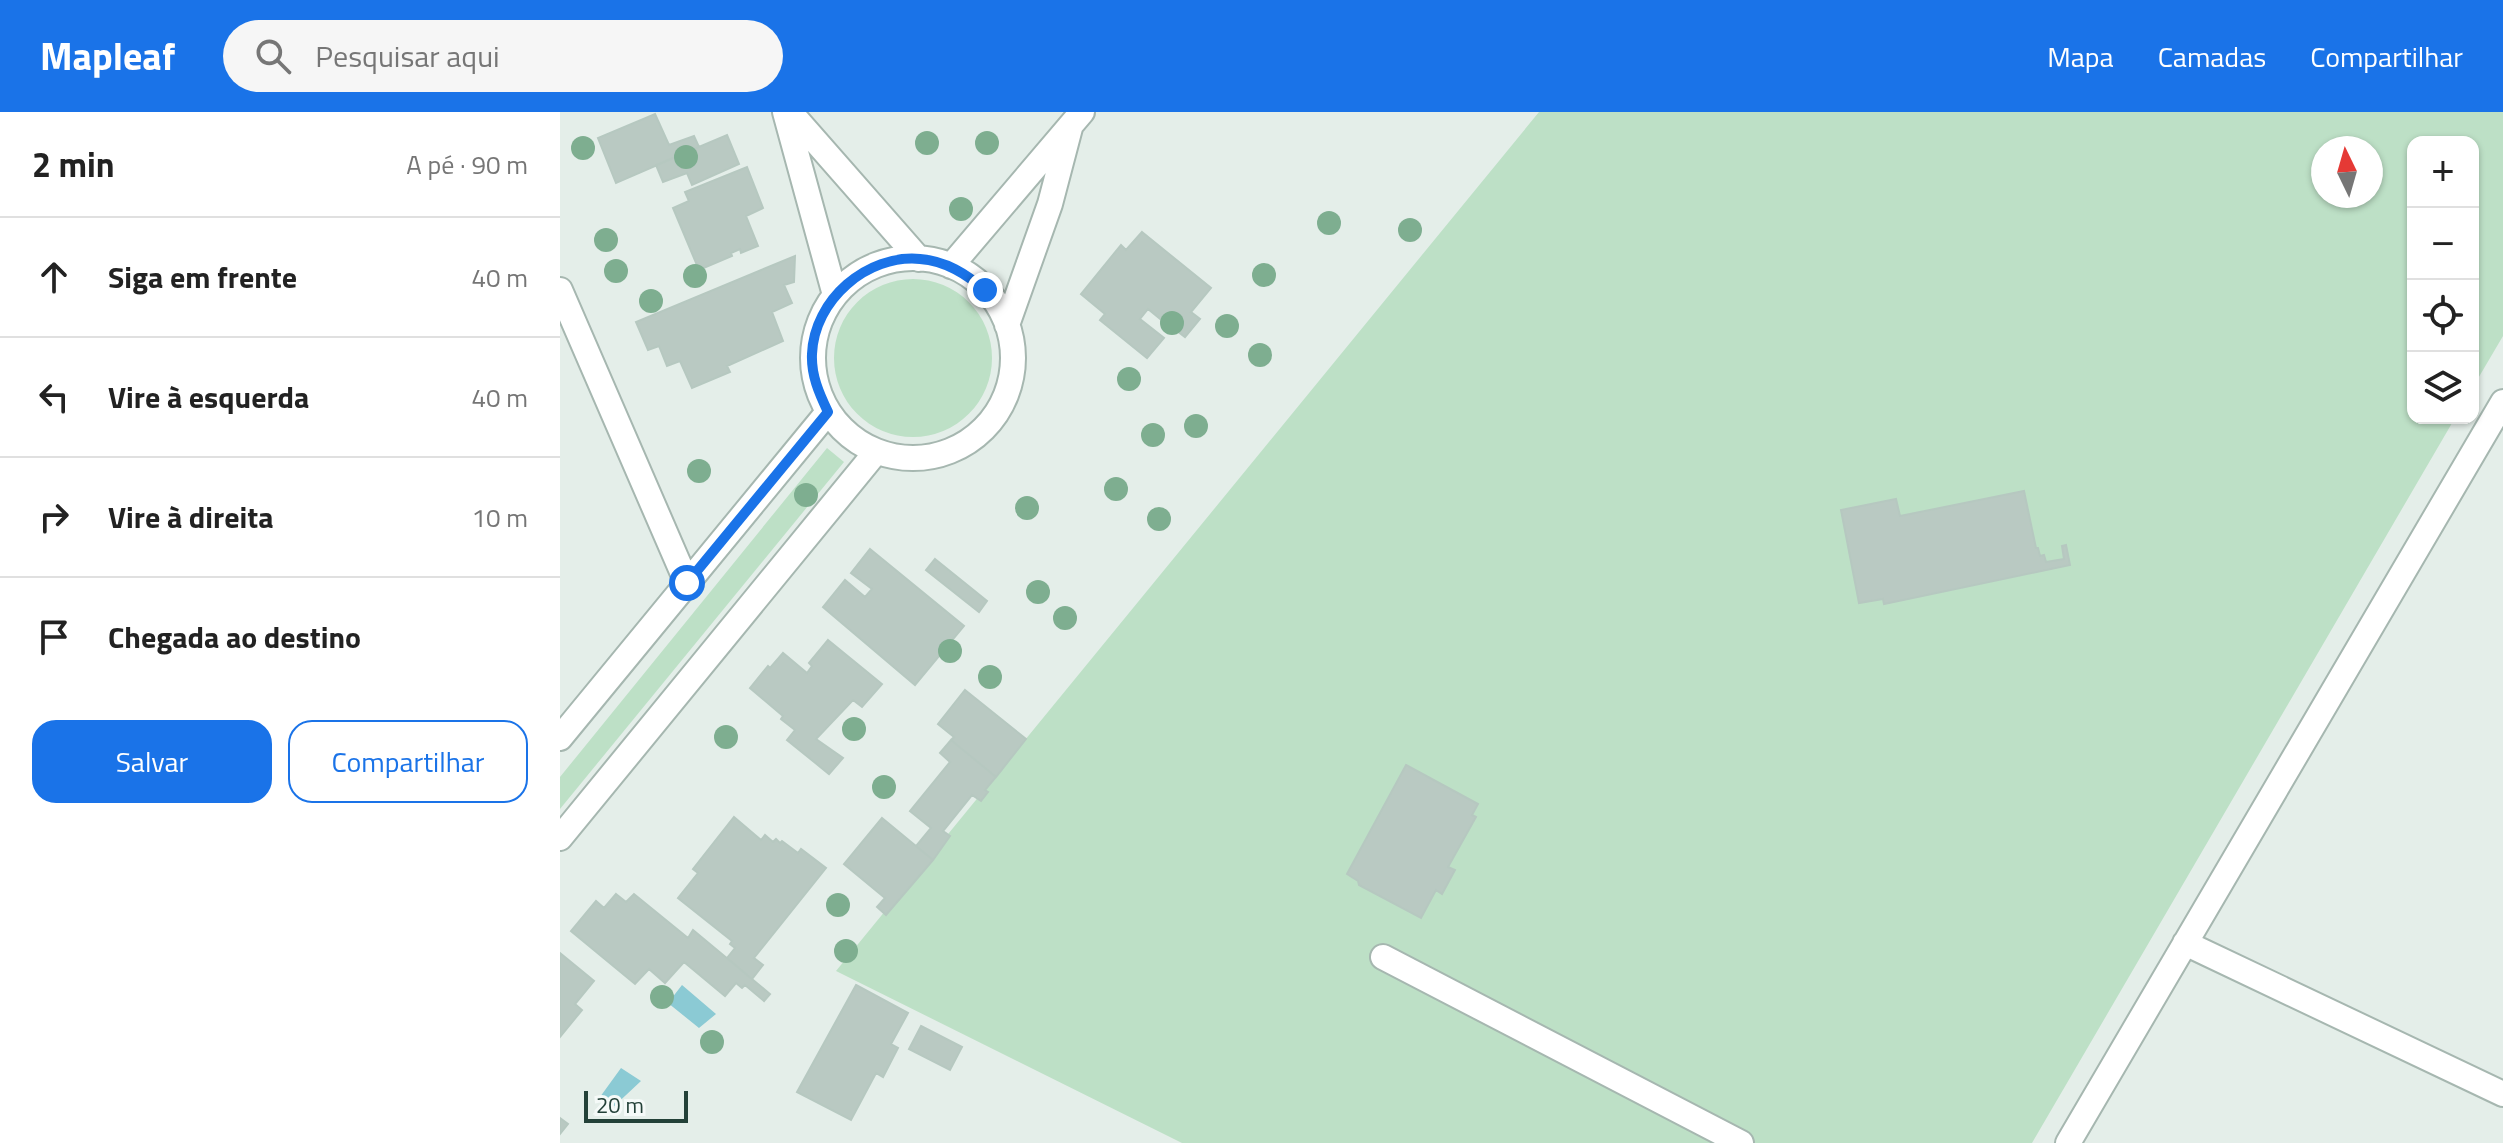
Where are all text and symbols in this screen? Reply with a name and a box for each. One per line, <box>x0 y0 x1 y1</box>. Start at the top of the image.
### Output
search box <box>223 20 783 92</box>
text: Mapleaf <box>40 27 175 85</box>
text: Pesquisar aqui <box>315 33 500 79</box>
icon: search <box>251 34 295 78</box>
text: Mapa <box>2047 35 2114 78</box>
text: Camadas <box>2158 35 2266 78</box>
text: Compartilhar <box>2310 35 2463 78</box>
north arrow <box>2311 136 2383 208</box>
map controls <box>2407 136 2479 424</box>
button: + <box>2407 136 2479 208</box>
text: 2 min <box>32 138 115 190</box>
text: A pé · 90 m <box>406 145 528 184</box>
button: − <box>2407 208 2479 280</box>
text: Siga em frente <box>108 254 297 300</box>
icon: ahead <box>32 255 76 299</box>
text: 40 m <box>471 258 528 297</box>
route end <box>967 272 1003 308</box>
button: locate <box>2407 280 2479 352</box>
button: layers <box>2407 352 2479 424</box>
text: Vire à esquerda <box>108 374 309 420</box>
icon: left <box>32 375 76 419</box>
text: 40 m <box>471 378 528 417</box>
text: Vire à direita <box>108 494 273 540</box>
icon: right <box>32 495 76 539</box>
text: 10 m <box>471 498 528 537</box>
route start <box>669 565 705 601</box>
text: Chegada ao destino <box>108 614 361 660</box>
icon: arrive <box>32 615 76 659</box>
button: Salvar <box>32 720 272 803</box>
button: Compartilhar <box>288 720 528 803</box>
scale bar <box>584 1087 688 1123</box>
text: 20 m <box>596 1088 644 1122</box>

